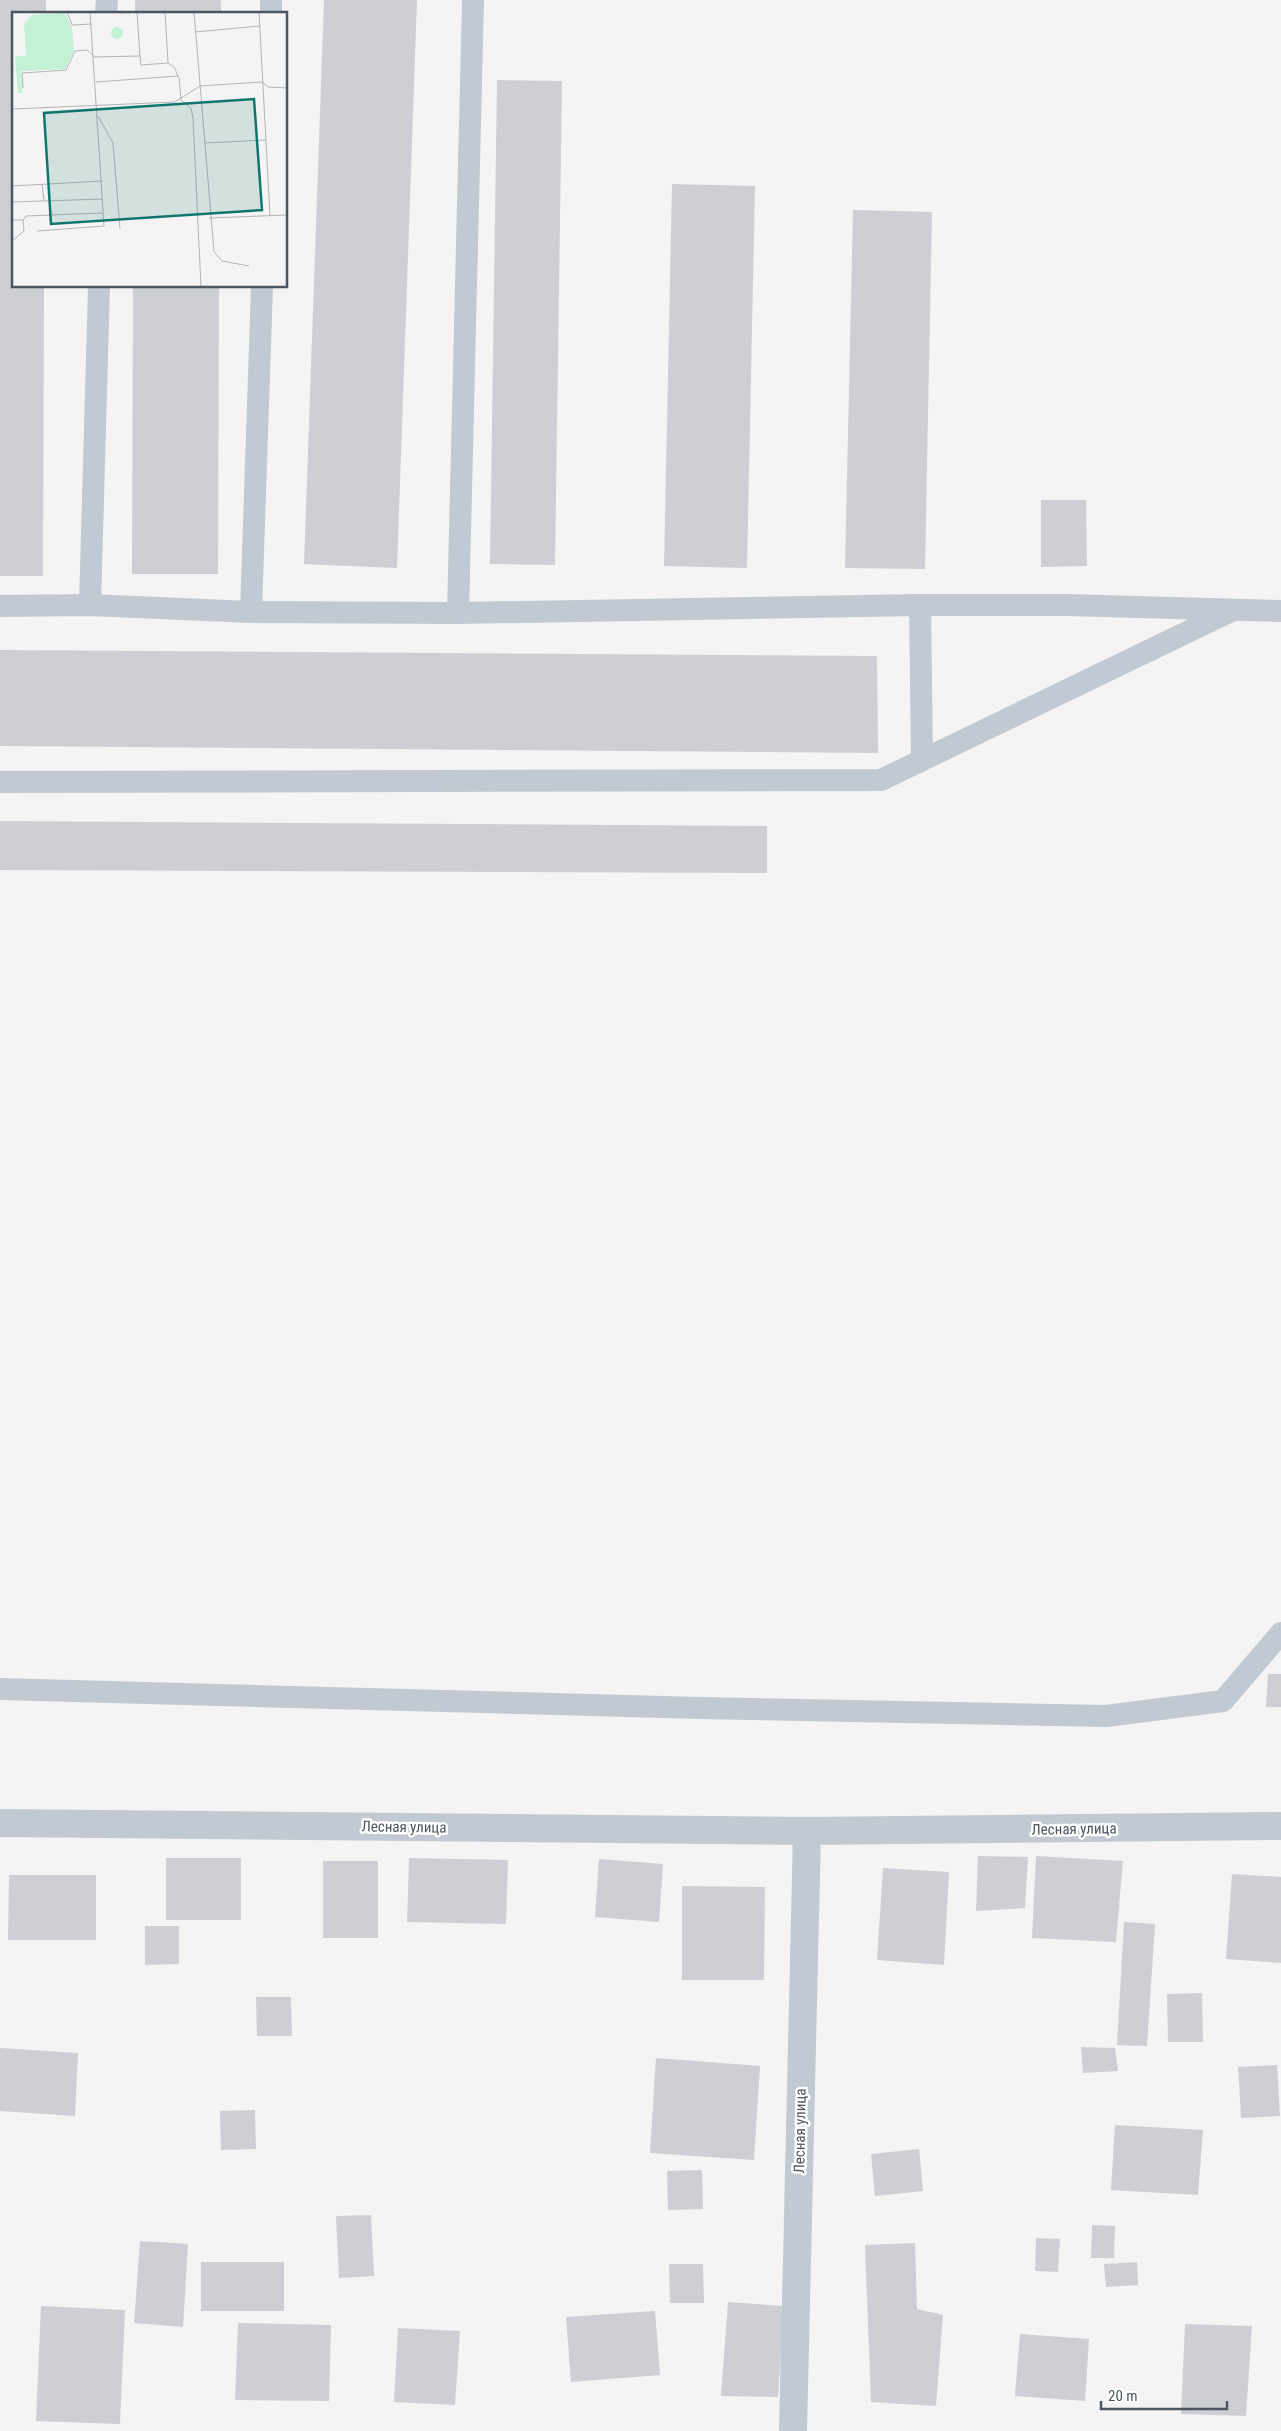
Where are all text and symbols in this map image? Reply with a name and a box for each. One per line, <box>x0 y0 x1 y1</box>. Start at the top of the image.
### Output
inset map <box>12 12 288 288</box>
street label: Лесная улица <box>361 1817 447 1837</box>
street label: Лесная улица <box>1031 1819 1117 1839</box>
street label: Лесная улица <box>790 2088 810 2174</box>
scale bar <box>1101 2378 1227 2410</box>
text: 20 m <box>1108 2387 1138 2405</box>

